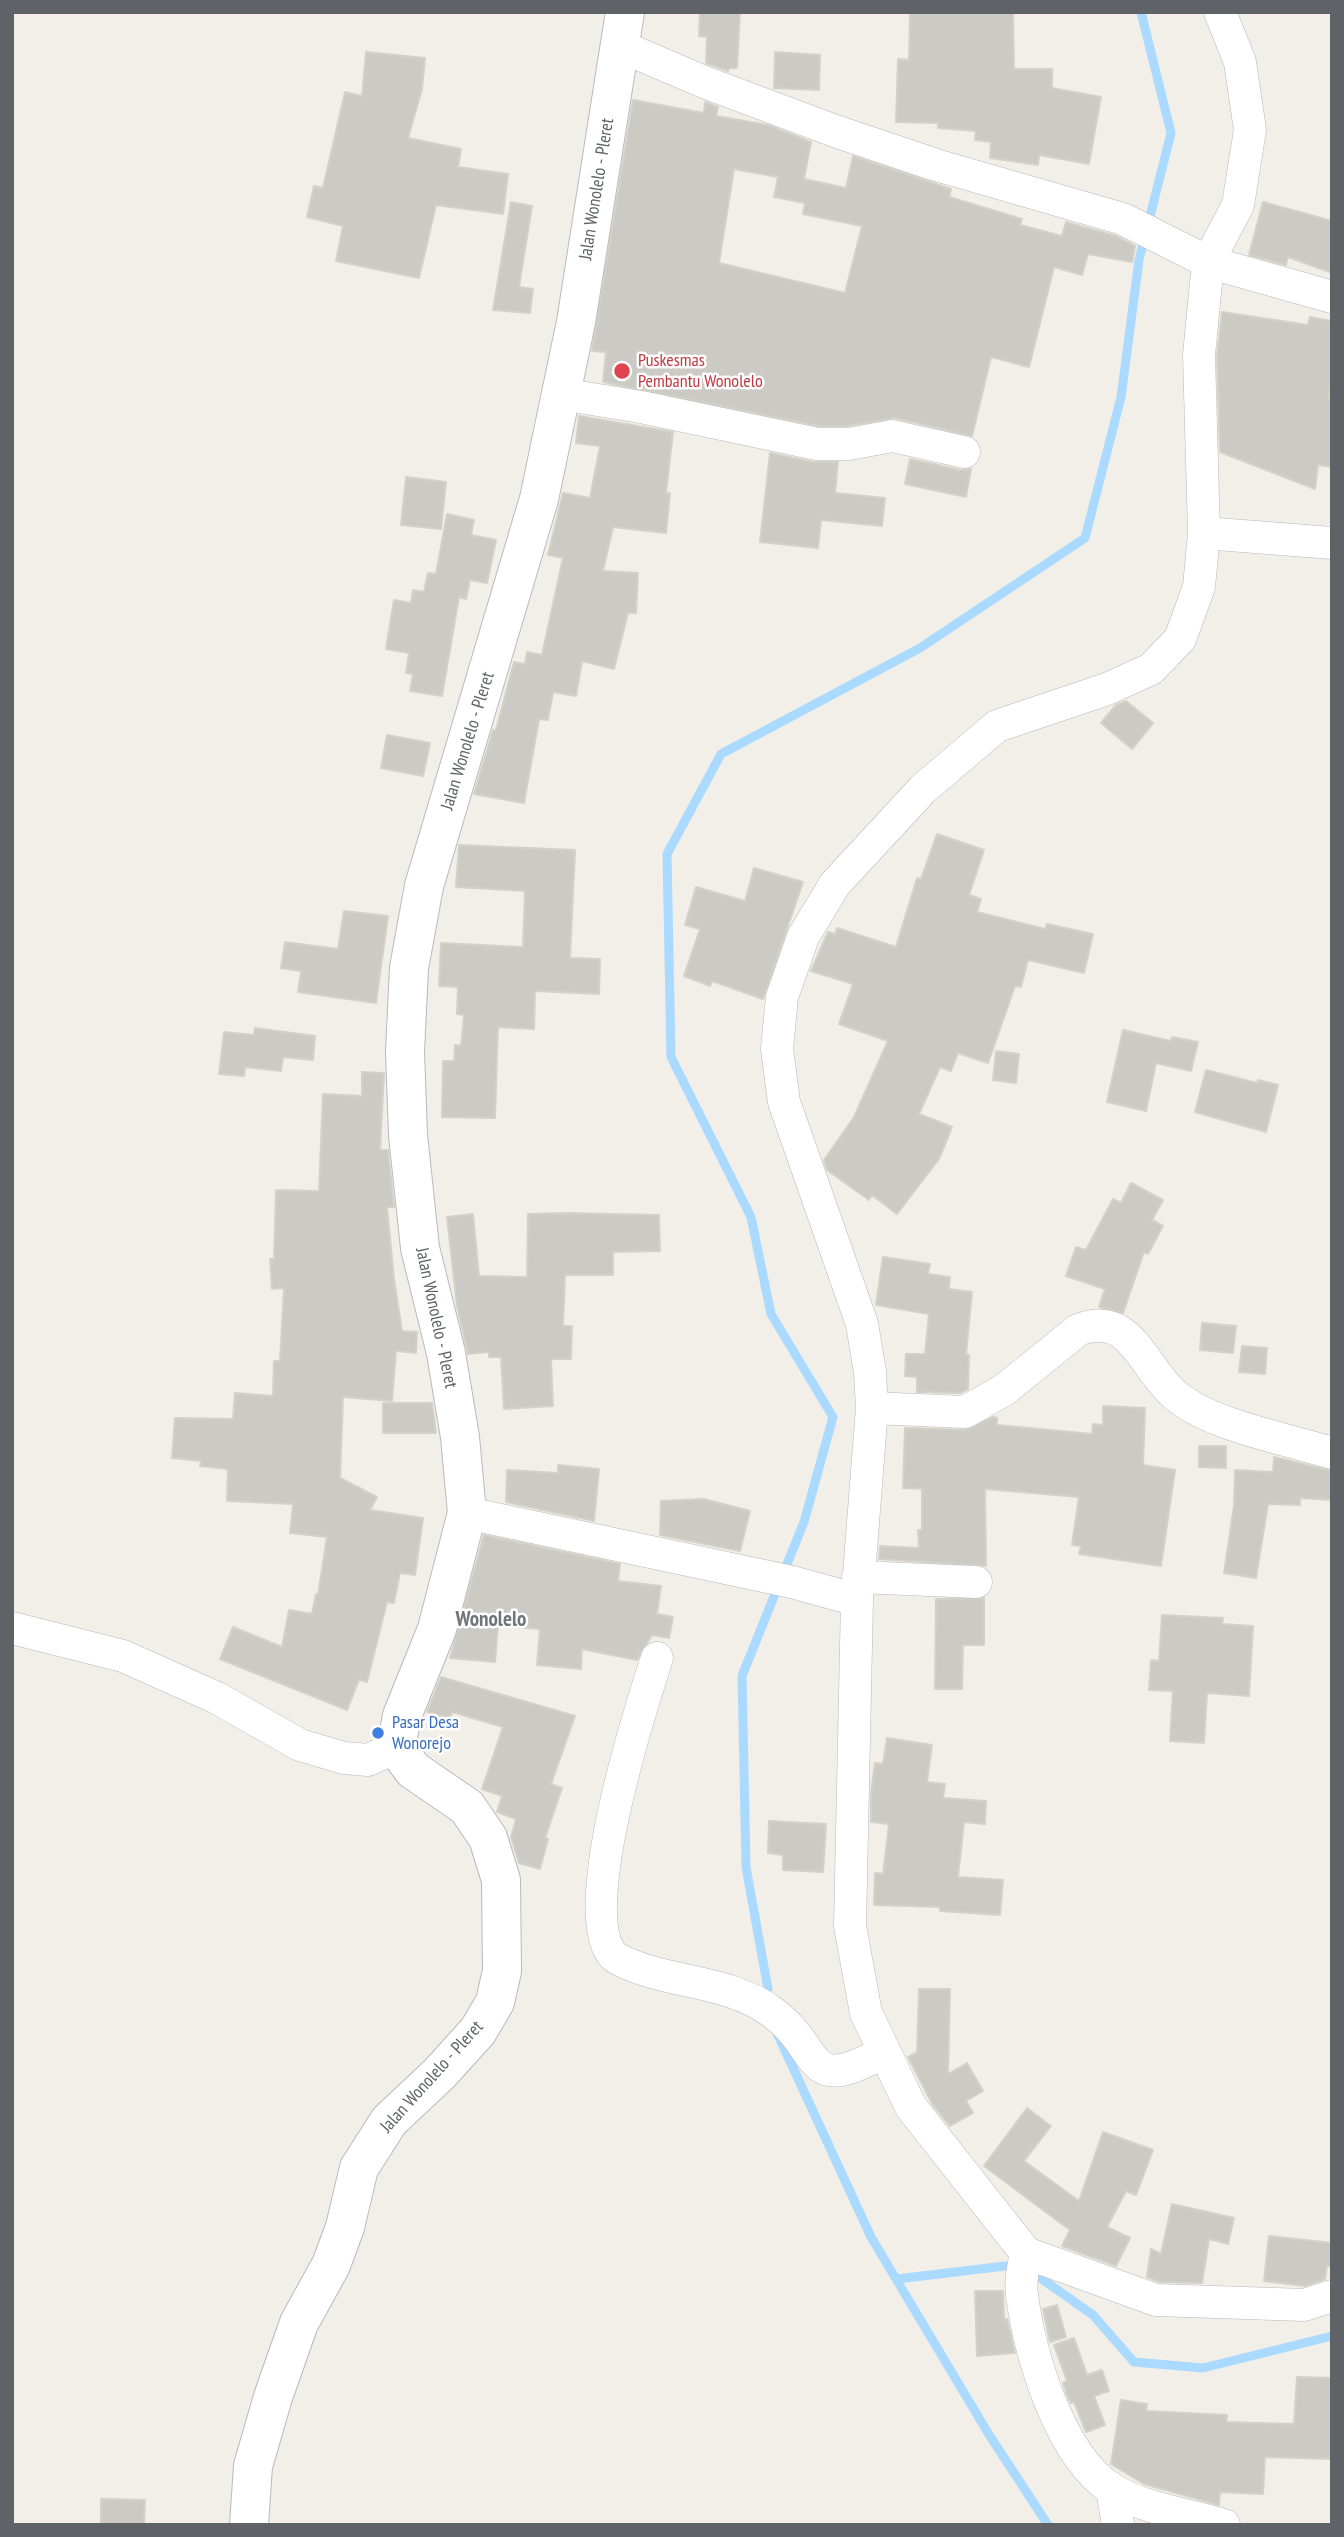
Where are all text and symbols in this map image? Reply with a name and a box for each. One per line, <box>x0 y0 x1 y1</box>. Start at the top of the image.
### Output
street label: Jalan Wonolelo - Pleret <box>575 117 619 261</box>
place label: Puskesmas Pembantu Wonolelo <box>638 350 763 392</box>
marker: Puskesmas Pembantu Wonolelo <box>612 361 632 381</box>
street label: Jalan Wonolelo - Pleret <box>437 669 499 813</box>
street label: Jalan Wonolelo - Pleret <box>411 1246 461 1390</box>
district label: Wonolelo <box>456 1607 526 1633</box>
place label: Pasar Desa Wonorejo <box>392 1712 459 1754</box>
marker: Pasar Desa Wonorejo <box>370 1725 386 1741</box>
street label: Jalan Wonolelo - Pleret <box>376 2017 488 2137</box>

